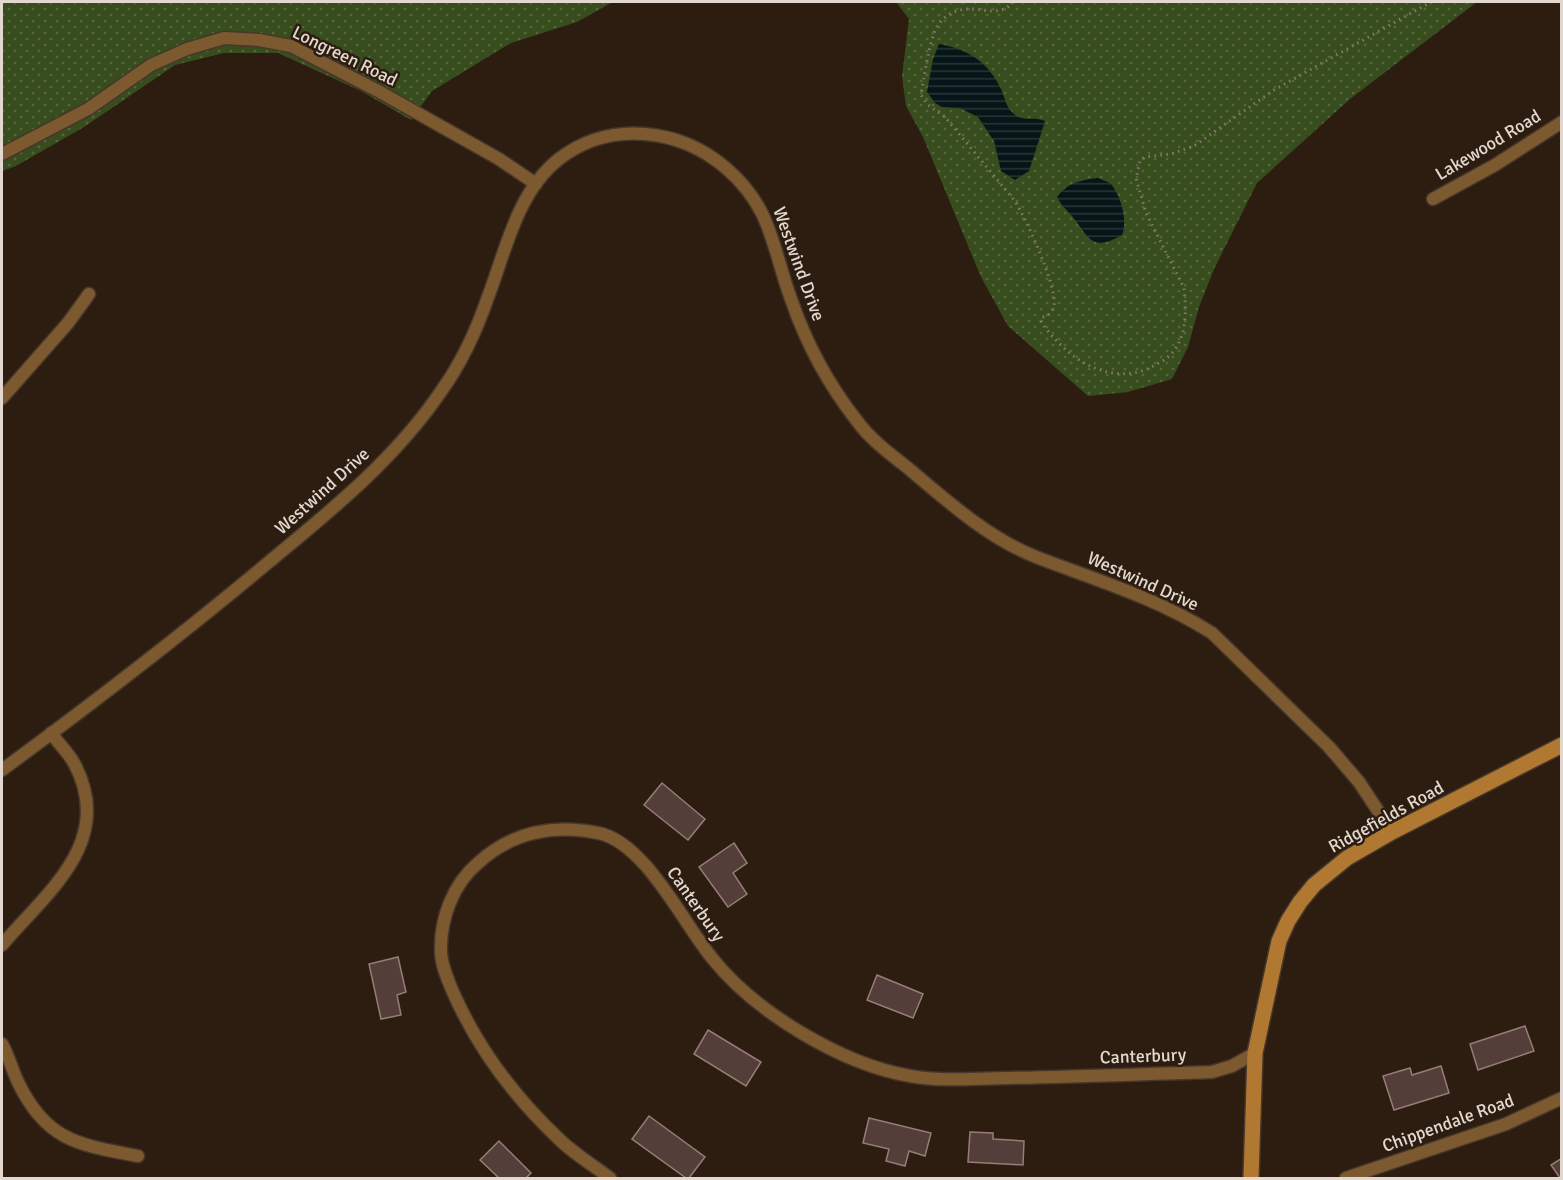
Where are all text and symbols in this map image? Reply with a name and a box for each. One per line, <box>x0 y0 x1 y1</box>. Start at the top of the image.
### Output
street label: Longreen Road <box>289 21 401 91</box>
street label: Lakewood Road <box>1431 105 1545 185</box>
street label: Westwind Drive <box>768 204 830 324</box>
street label: Westwind Drive <box>270 443 374 539</box>
street label: Westwind Drive <box>1084 547 1202 615</box>
street label: Ridgefields Road <box>1325 776 1447 858</box>
street label: Canterbury <box>662 862 730 946</box>
street label: Canterbury <box>1099 1043 1187 1068</box>
street label: Chippendale Road <box>1379 1089 1517 1157</box>

